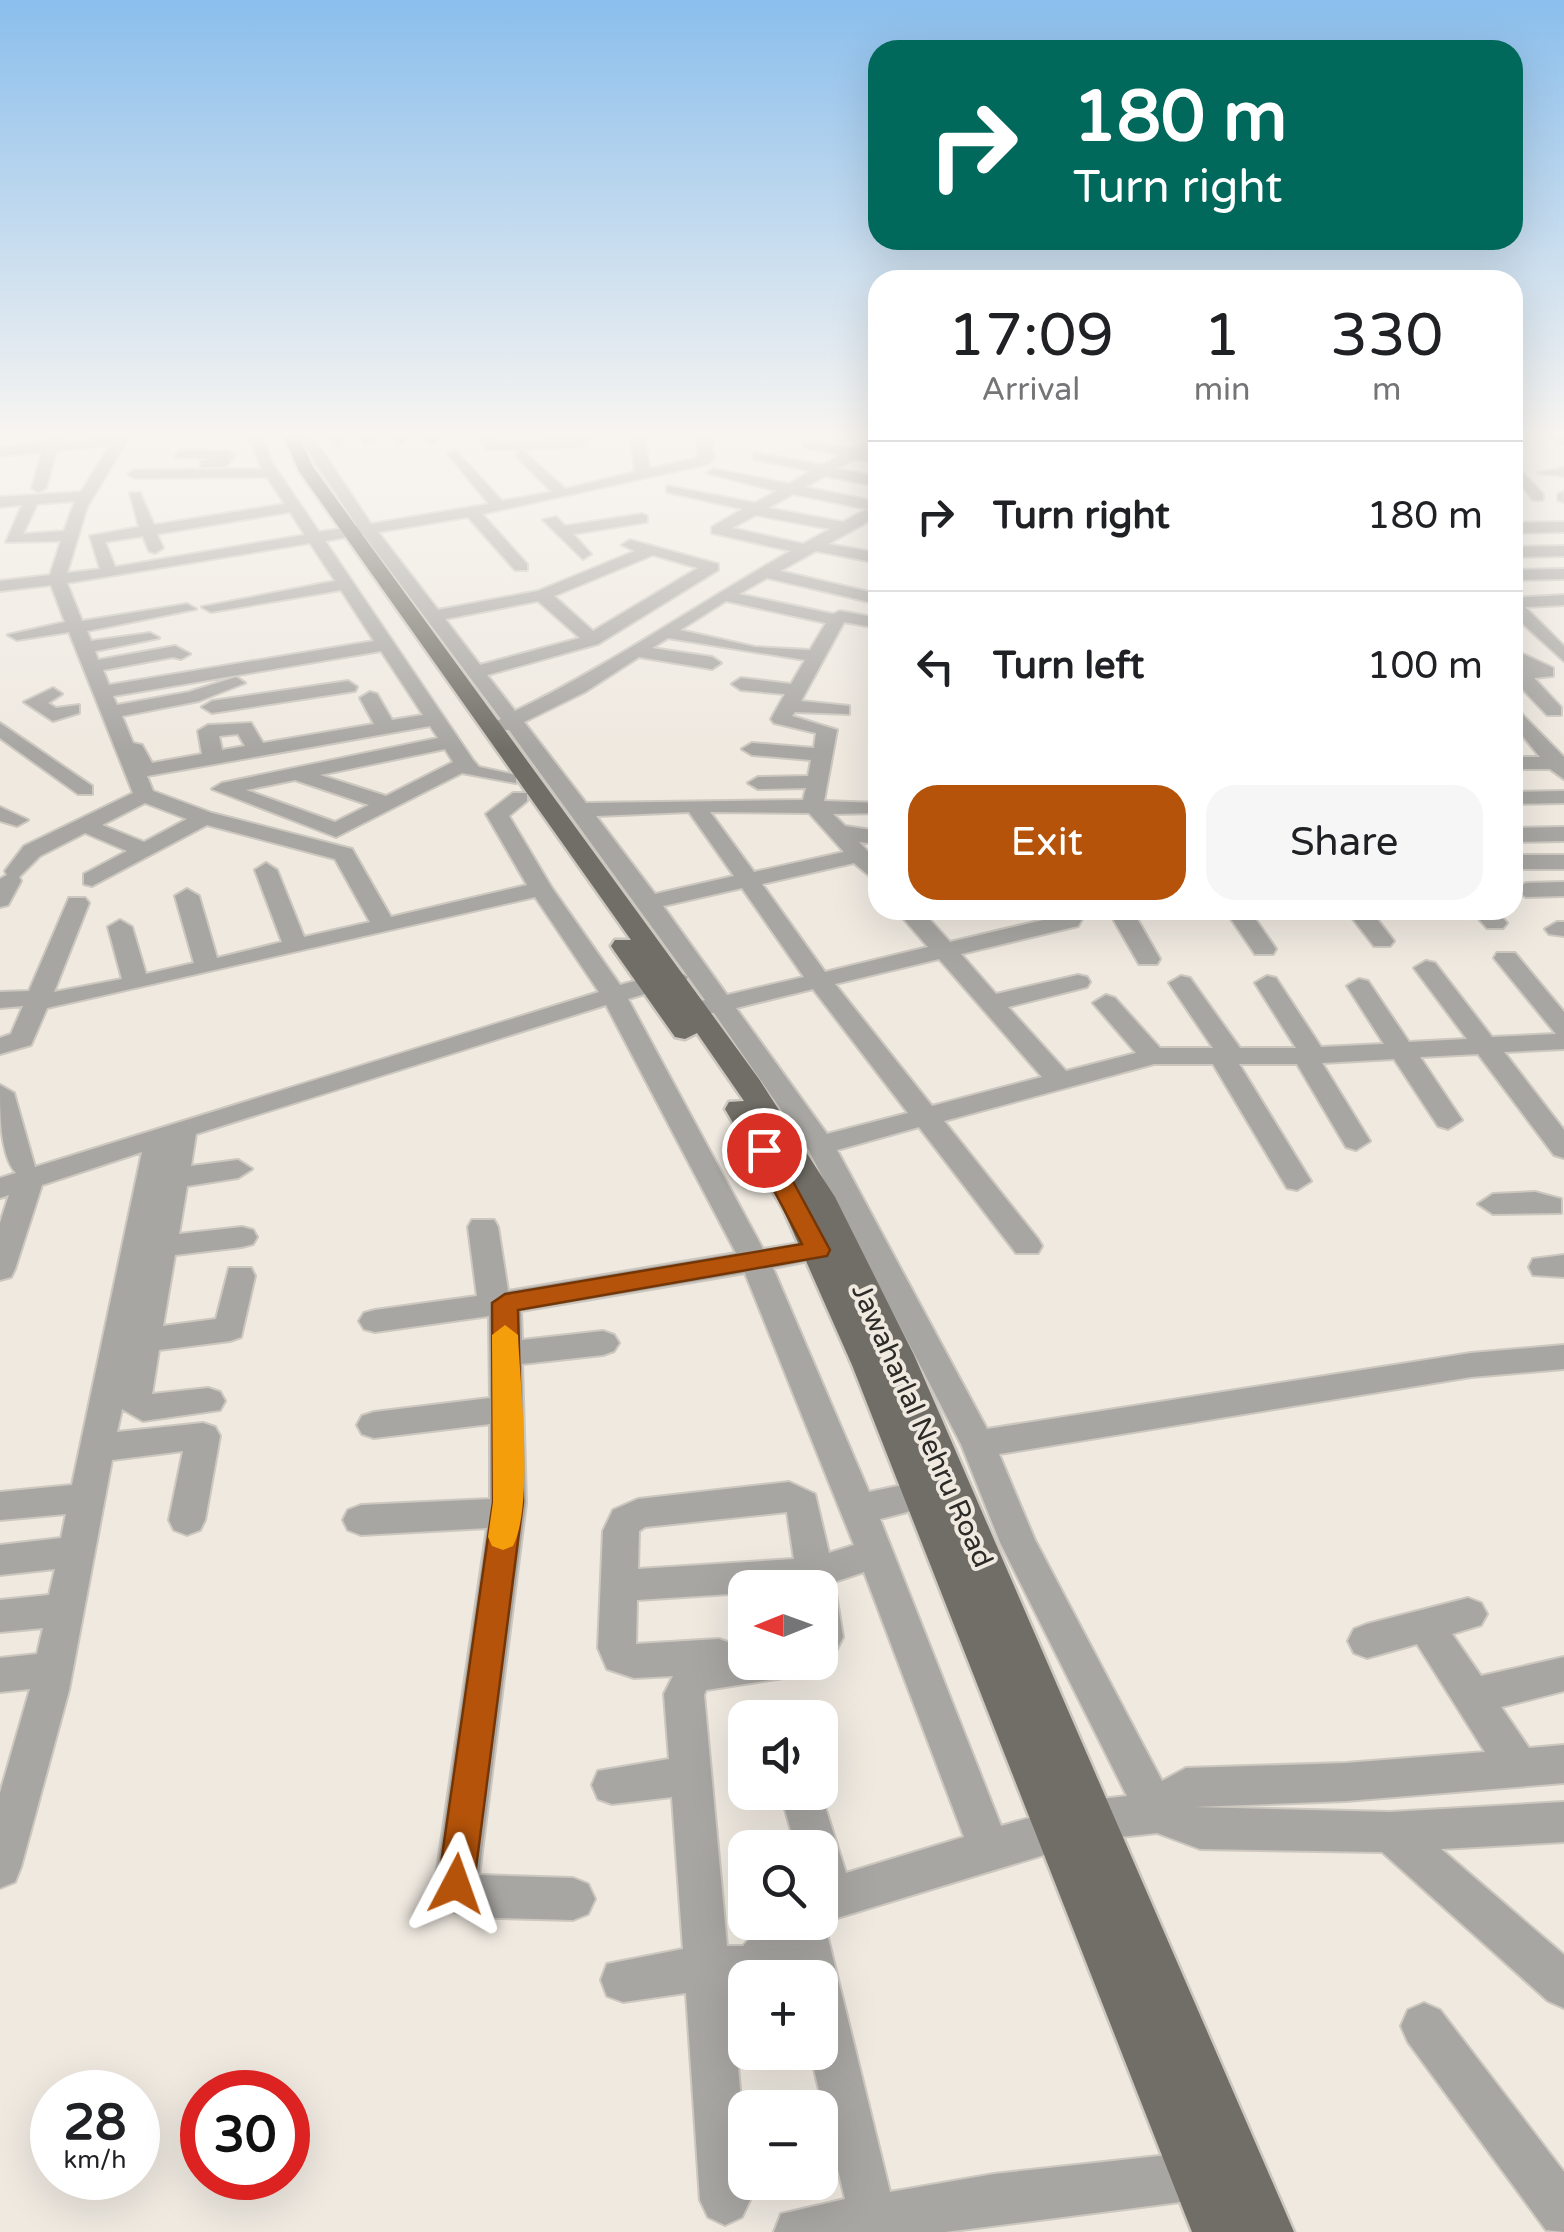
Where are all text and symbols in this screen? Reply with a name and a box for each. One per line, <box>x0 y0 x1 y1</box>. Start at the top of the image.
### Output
text: 180 m <box>1073 76 1287 160</box>
icon: right <box>908 80 1038 210</box>
text: Turn right <box>1073 161 1282 215</box>
text: 17:09 <box>948 300 1114 372</box>
text: 1 <box>1203 300 1241 372</box>
text: 330 <box>1330 300 1443 372</box>
text: Arrival <box>981 371 1080 409</box>
text: min <box>1194 371 1251 409</box>
text: m <box>1372 371 1401 409</box>
icon: right <box>908 489 963 544</box>
text: Turn right <box>993 493 1170 539</box>
text: 180 m <box>1367 493 1483 539</box>
icon: left <box>908 639 963 694</box>
text: Turn left <box>993 643 1144 689</box>
text: 100 m <box>1367 643 1483 689</box>
button: Exit <box>908 785 1186 900</box>
button: Share <box>1206 785 1483 900</box>
pin <box>722 1108 807 1193</box>
icon: arrive <box>737 1123 792 1178</box>
street label: Jawaharlal Nehru Road <box>844 1278 1000 1573</box>
north arrow <box>728 1570 838 1680</box>
map controls <box>728 1570 838 2200</box>
button: sound <box>728 1700 838 1810</box>
button: search <box>728 1830 838 1940</box>
position arrow <box>404 1832 508 1936</box>
button: + <box>728 1960 838 2070</box>
speed limit sign: 30 <box>180 2070 310 2200</box>
button: − <box>728 2090 838 2200</box>
text: 28 <box>64 2093 126 2153</box>
text: km/h <box>64 2145 126 2175</box>

